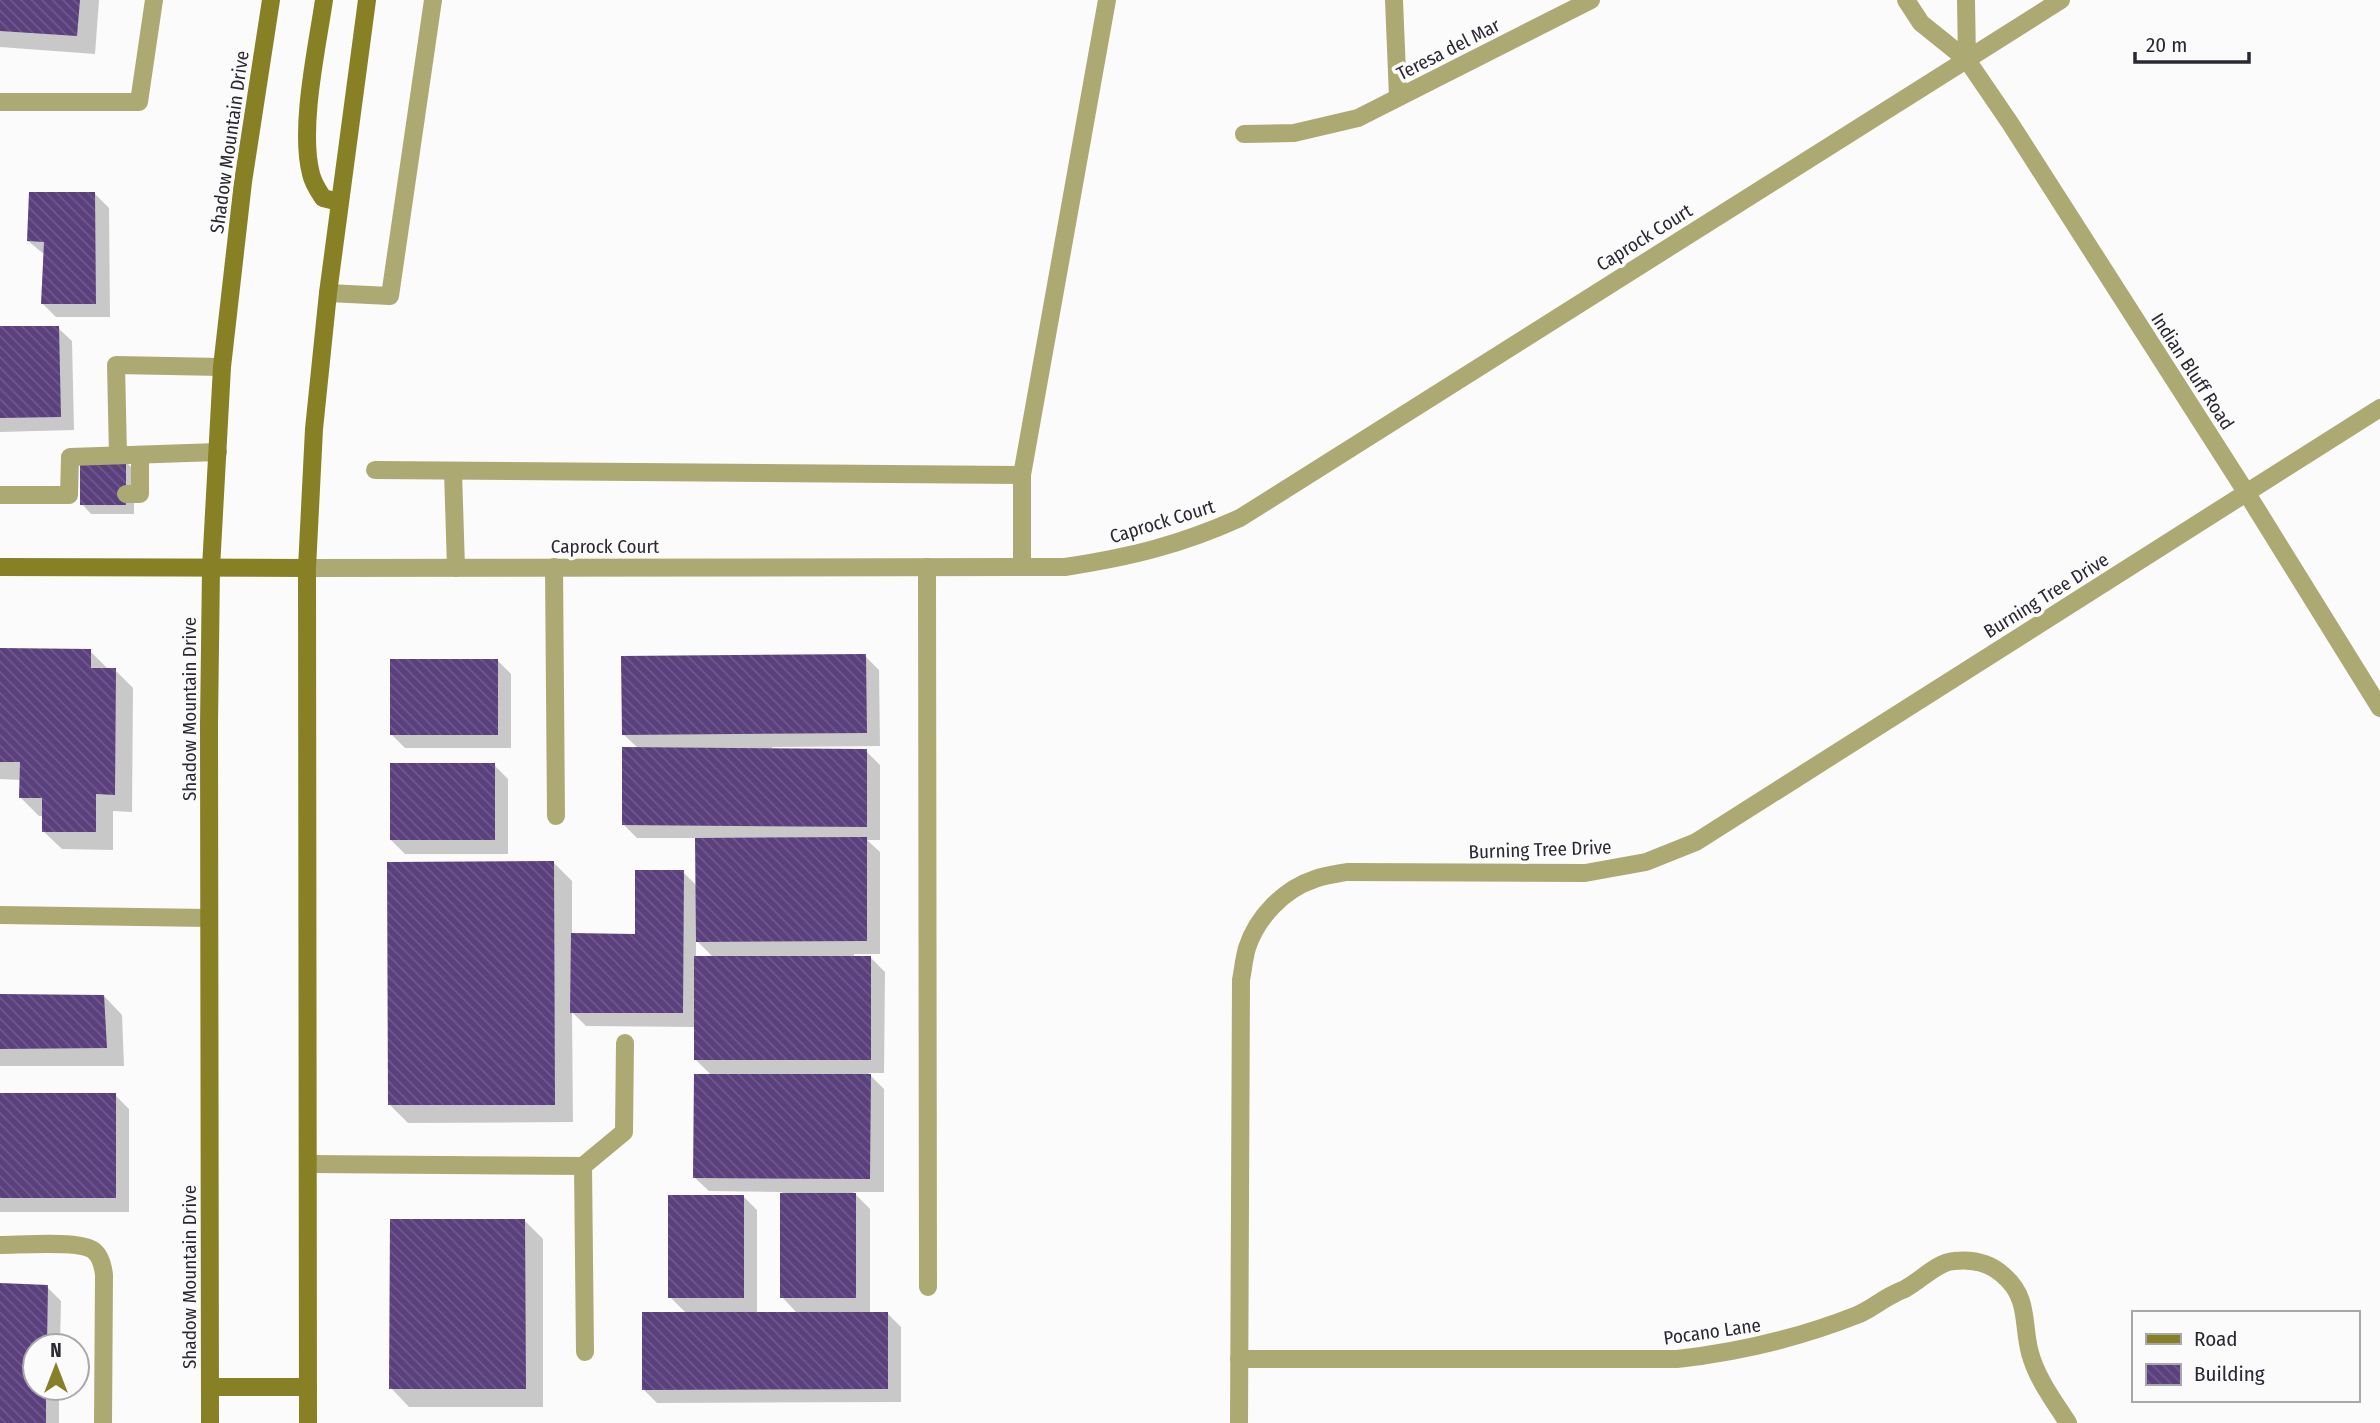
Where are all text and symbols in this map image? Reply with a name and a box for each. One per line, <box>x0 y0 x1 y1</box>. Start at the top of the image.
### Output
street label: Teresa del Mar <box>1393 13 1504 85</box>
scale bar <box>2135 21 2249 65</box>
text: 20 m <box>2146 32 2187 58</box>
street label: Shadow Mountain Drive <box>205 49 254 235</box>
street label: Caprock Court <box>1592 199 1697 276</box>
street label: Indian Bluff Road <box>2146 309 2239 434</box>
street label: Caprock Court <box>1107 494 1218 548</box>
street label: Caprock Court <box>551 535 660 558</box>
street label: Burning Tree Drive <box>1980 548 2113 643</box>
street label: Shadow Mountain Drive <box>178 617 201 801</box>
street label: Burning Tree Drive <box>1468 836 1612 863</box>
street label: Shadow Mountain Drive <box>178 1185 201 1369</box>
legend <box>2132 1311 2359 1402</box>
street label: Pocano Lane <box>1662 1313 1762 1350</box>
text: Road <box>2194 1326 2238 1352</box>
north arrow <box>21 1332 91 1402</box>
text: N <box>50 1339 62 1362</box>
text: Building <box>2194 1361 2265 1387</box>

